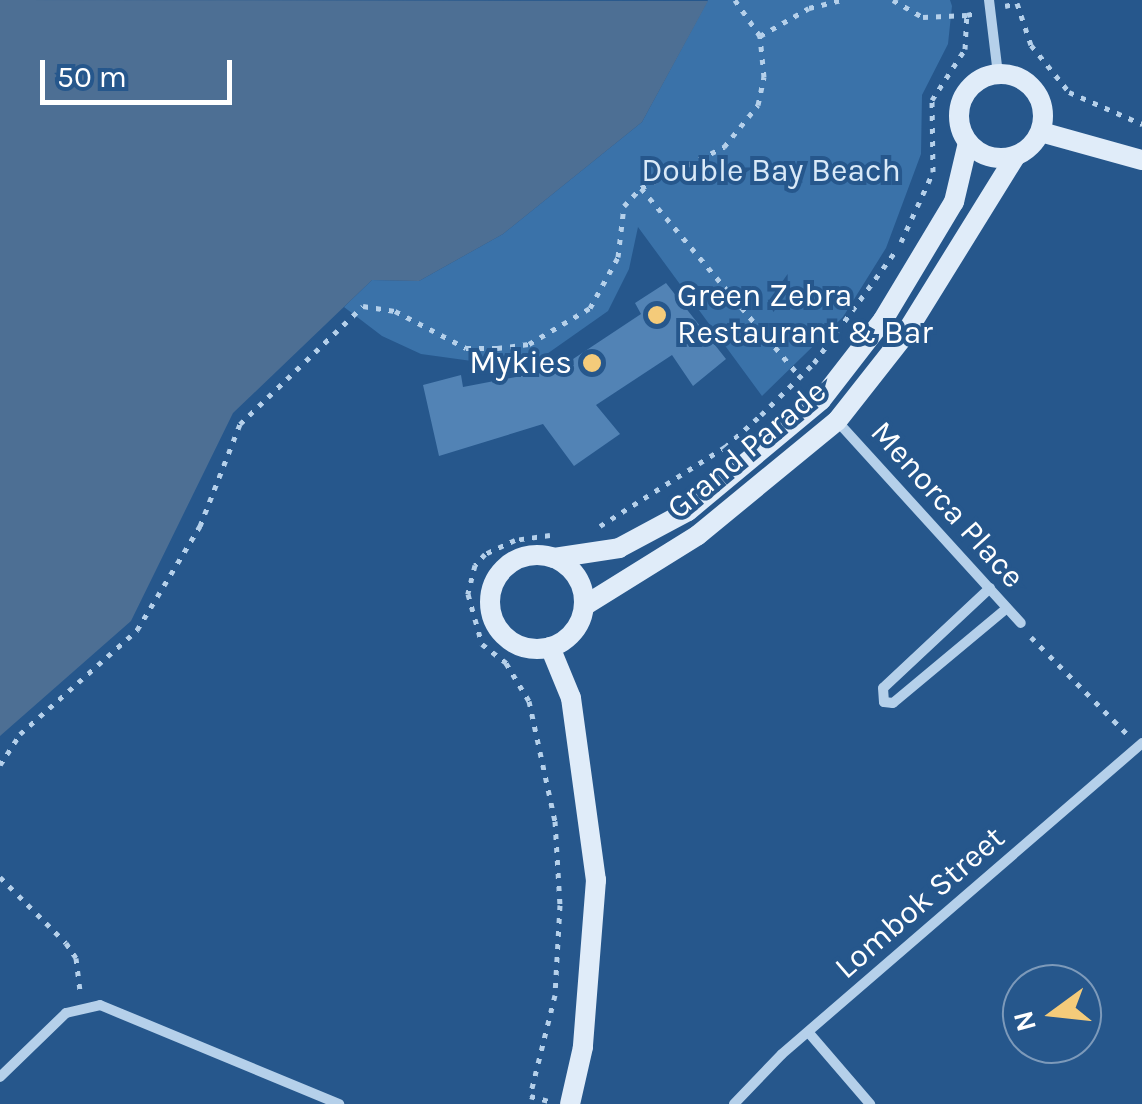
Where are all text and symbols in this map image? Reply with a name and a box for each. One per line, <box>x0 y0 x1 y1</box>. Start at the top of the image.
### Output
scale bar <box>45 40 238 102</box>
text: 50 m <box>57 59 127 95</box>
park label: Double Bay Beach <box>641 152 901 190</box>
place label: Green Zebra Restaurant & Bar <box>677 278 933 353</box>
marker: Green Zebra Restaurant & Bar <box>646 304 668 326</box>
place label: Mykies <box>469 344 572 382</box>
marker: Mykies <box>581 352 603 374</box>
street label: Grand Parade <box>660 372 834 528</box>
street label: Menorca Place <box>862 414 1032 596</box>
street label: Lombok Street <box>827 819 1013 987</box>
north arrow <box>1002 964 1102 1064</box>
text: N <box>1006 1007 1043 1035</box>

